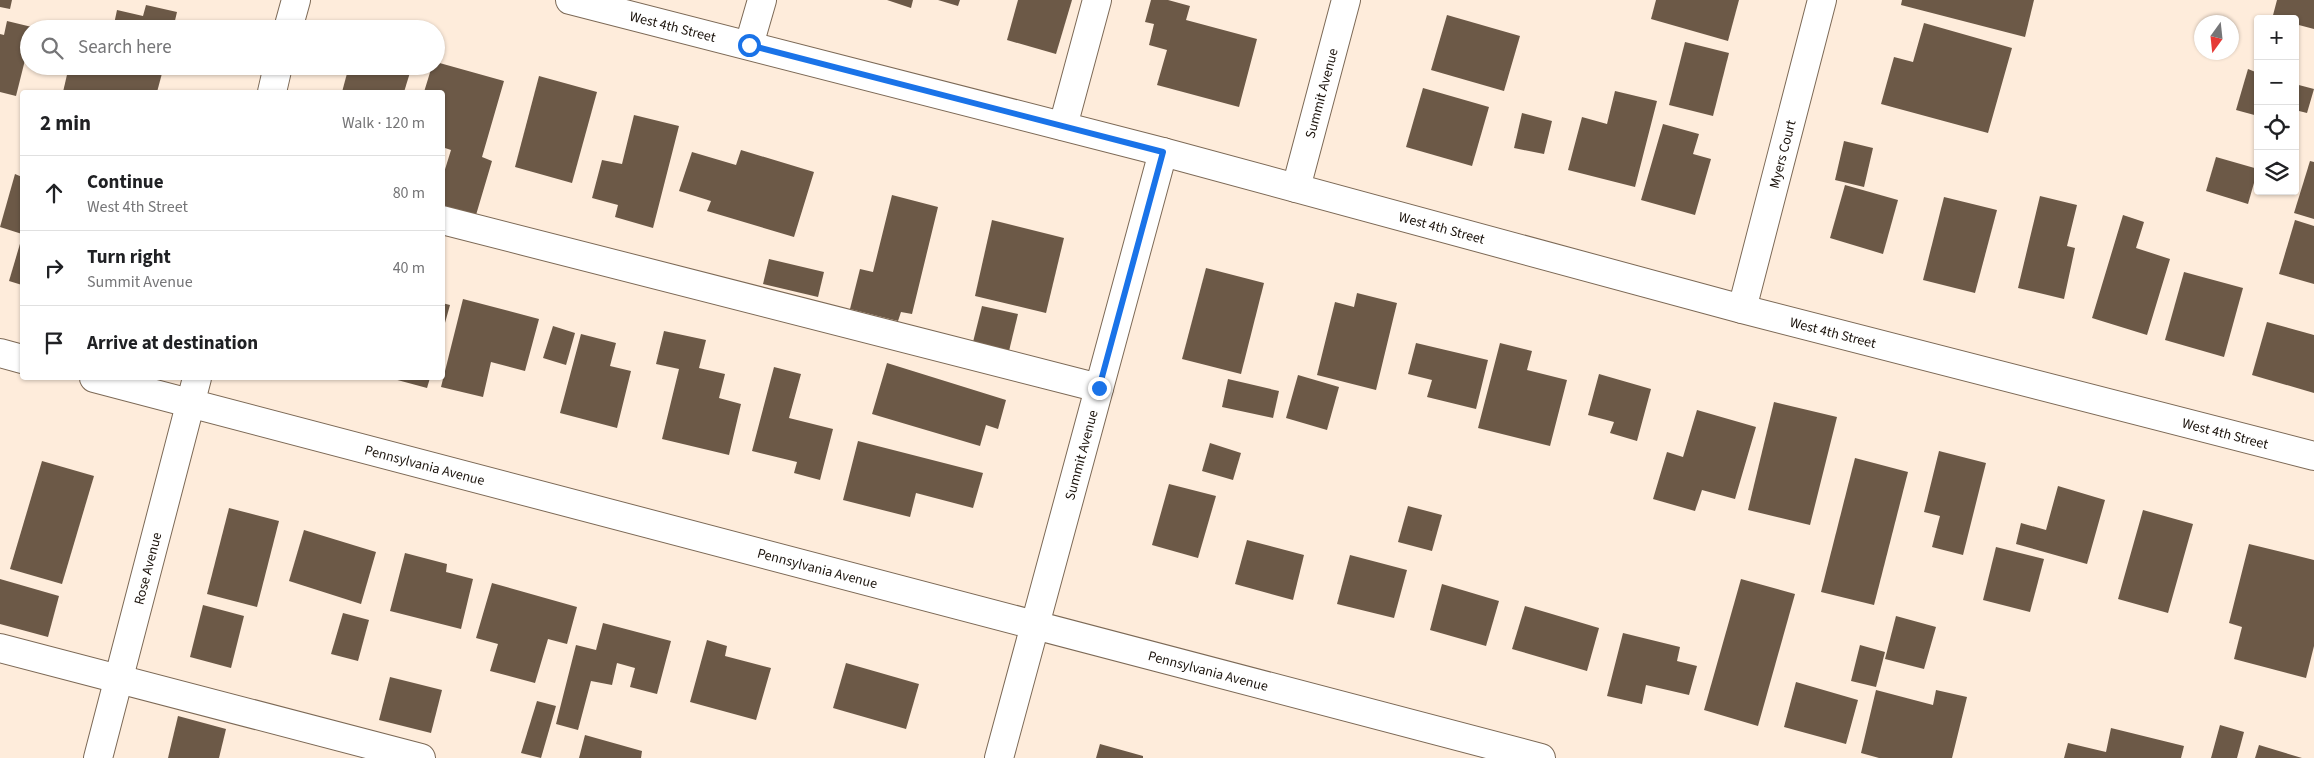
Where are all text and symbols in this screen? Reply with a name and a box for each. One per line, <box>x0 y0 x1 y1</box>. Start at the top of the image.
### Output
street label: West 4th Street <box>627 7 718 48</box>
north arrow <box>2194 15 2239 60</box>
map controls <box>2254 15 2299 195</box>
button: + <box>2254 15 2299 60</box>
search box <box>20 20 445 75</box>
icon: search <box>38 34 66 62</box>
text: Search here <box>78 34 172 61</box>
route start <box>738 34 761 57</box>
street label: Summit Avenue <box>1301 46 1344 141</box>
button: − <box>2254 60 2299 105</box>
button: locate <box>2254 105 2299 150</box>
text: 2 min <box>40 108 91 138</box>
text: Walk · 120 m <box>342 112 425 134</box>
street label: Myers Court <box>1765 118 1802 191</box>
button: layers <box>2254 150 2299 195</box>
text: Continue <box>87 169 164 196</box>
icon: ahead <box>40 179 68 207</box>
text: 80 m <box>393 182 425 204</box>
text: West 4th Street <box>87 196 188 218</box>
street label: West 4th Street <box>1396 207 1487 250</box>
text: Turn right <box>87 244 171 271</box>
icon: right <box>40 254 68 282</box>
text: 40 m <box>393 257 425 279</box>
text: Summit Avenue <box>87 271 193 293</box>
street label: West 4th Street <box>1787 313 1878 354</box>
icon: arrive <box>40 329 68 357</box>
text: Arrive at destination <box>87 330 258 357</box>
route end <box>1088 377 1111 400</box>
street label: Summit Avenue <box>1060 408 1104 502</box>
street label: West 4th Street <box>2180 413 2271 455</box>
street label: Pennsylvania Avenue <box>362 440 487 491</box>
street label: Rose Avenue <box>129 530 167 607</box>
street label: Pennsylvania Avenue <box>755 544 879 594</box>
street label: Pennsylvania Avenue <box>1146 646 1270 697</box>

